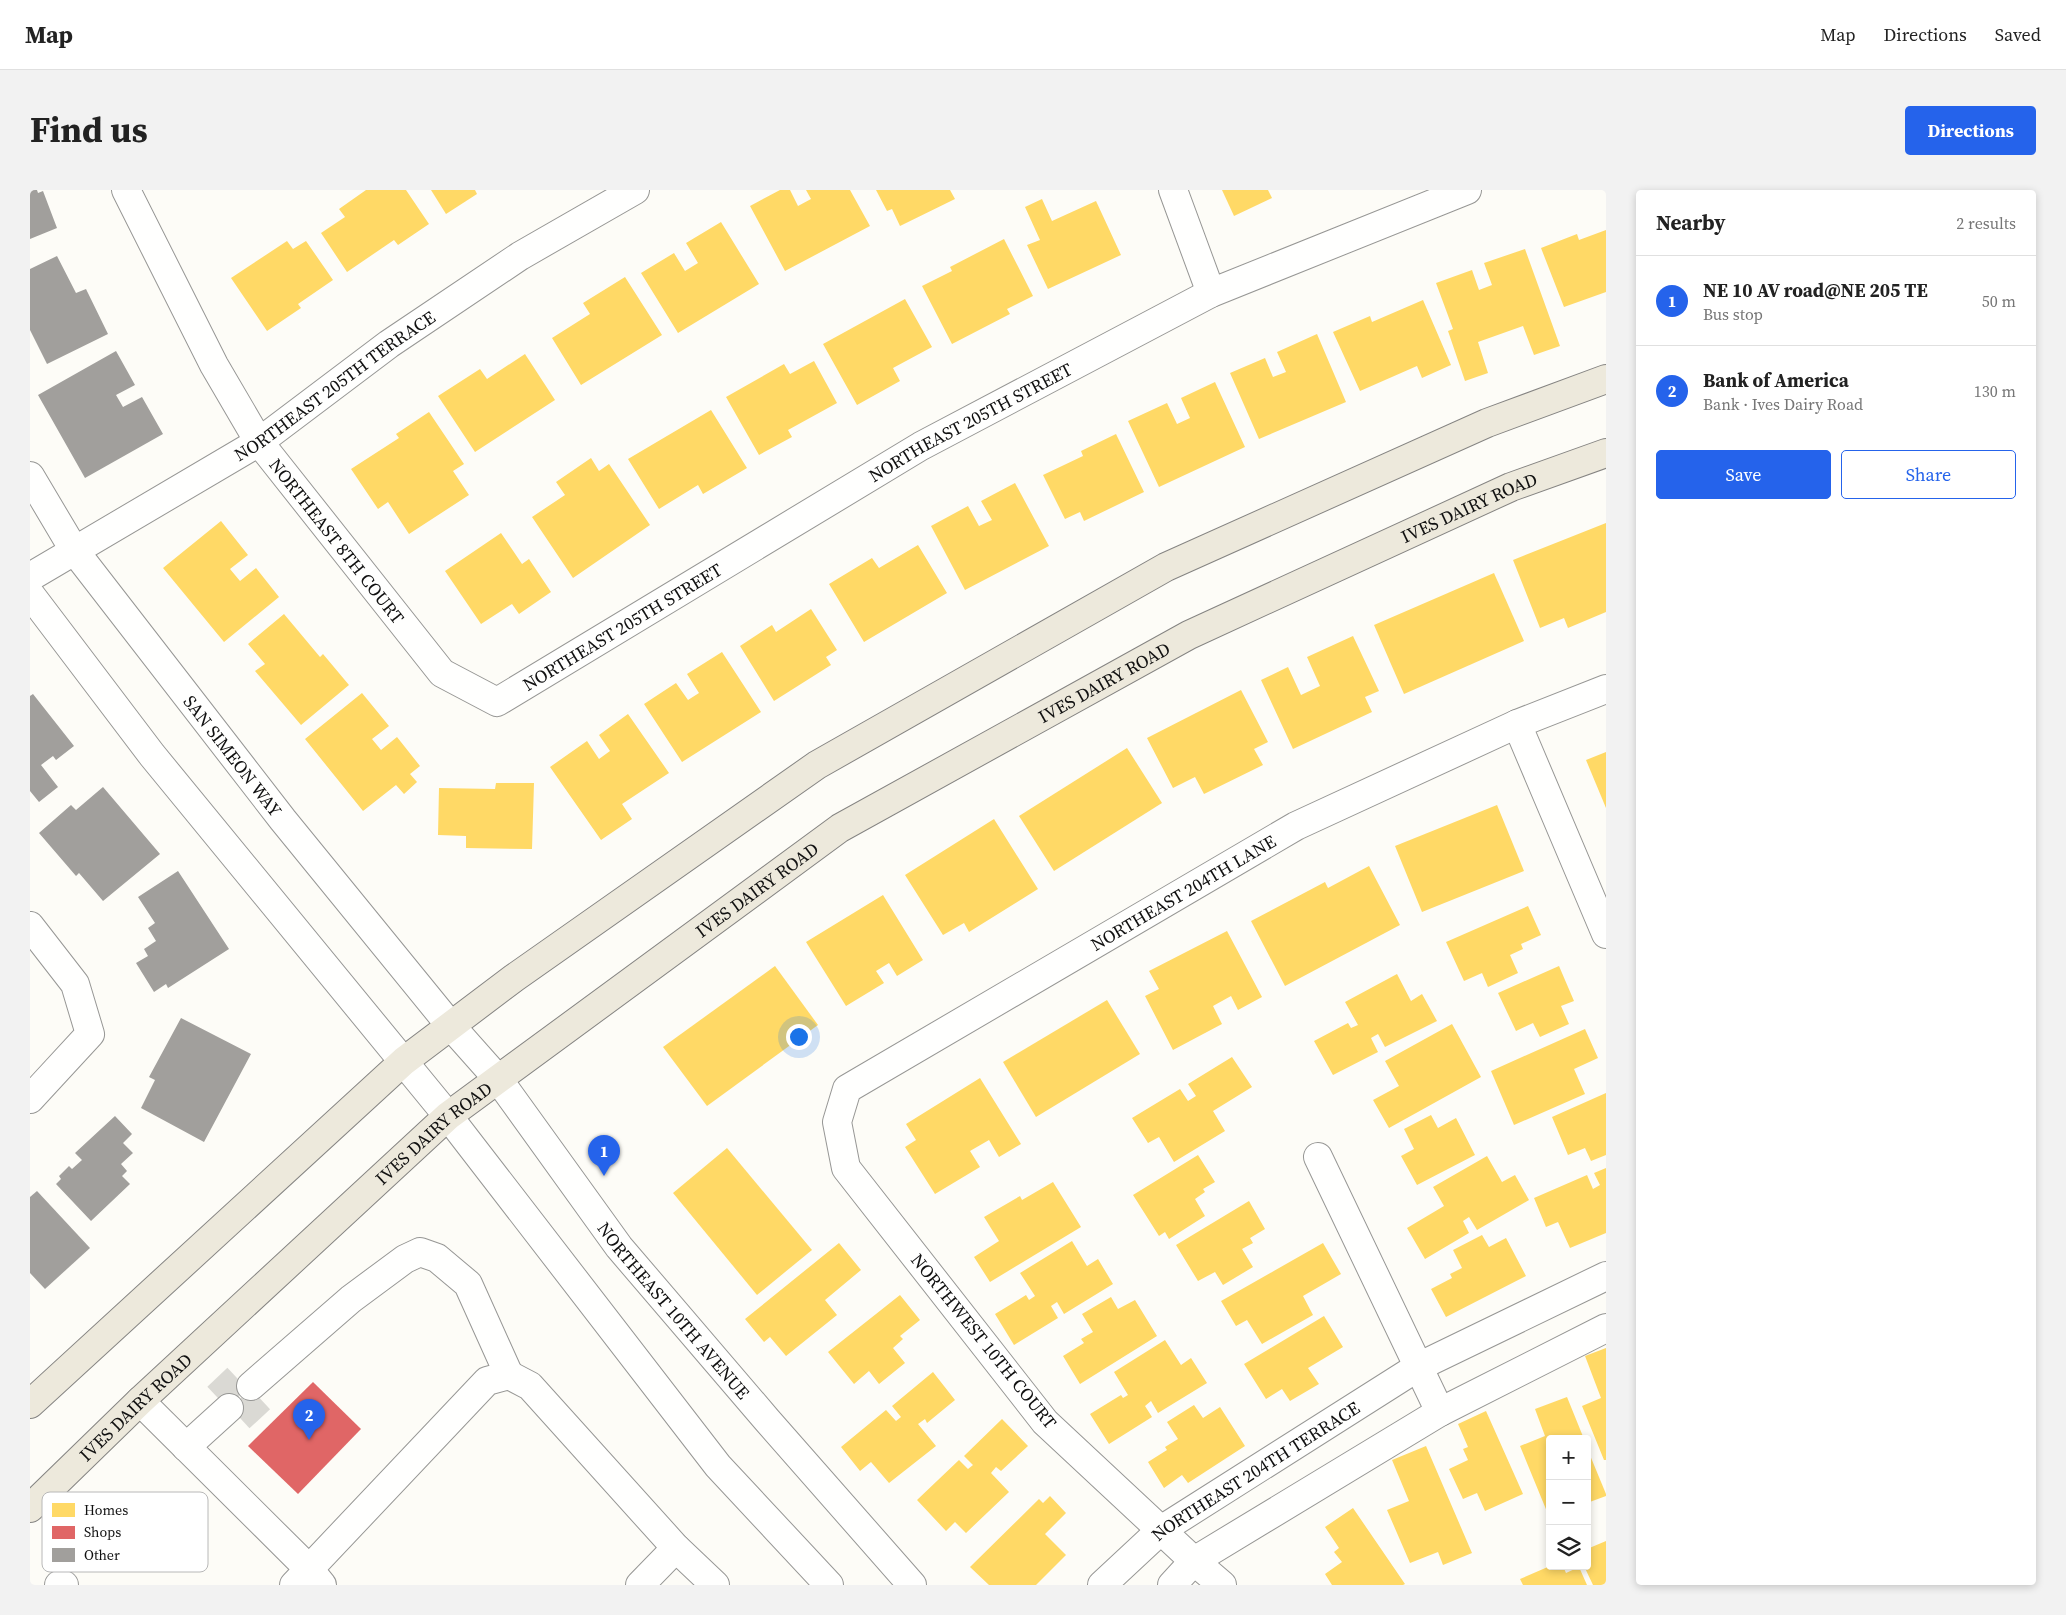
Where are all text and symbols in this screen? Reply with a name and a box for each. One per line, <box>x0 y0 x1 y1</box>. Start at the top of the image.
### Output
text: Map <box>25 18 73 51</box>
text: Map <box>1820 22 1856 47</box>
text: Directions <box>1884 22 1967 47</box>
text: Saved <box>1995 22 2041 47</box>
text: Find us <box>30 106 148 154</box>
button: Directions <box>1905 106 2036 155</box>
text: Nearby <box>1656 208 1726 237</box>
text: 2 results <box>1956 212 2016 234</box>
text: NE 10 AV road@NE 205 TE <box>1703 277 1928 303</box>
text: 1 <box>1668 290 1676 312</box>
text: 50 m <box>1982 290 2016 312</box>
text: Bus stop <box>1703 303 1763 325</box>
street label: NORTHEAST 205TH TERRACE <box>229 304 440 467</box>
street label: NORTHEAST 205TH STREET <box>864 356 1076 487</box>
text: Bank of America <box>1703 367 1849 393</box>
text: 2 <box>1668 380 1676 402</box>
text: 130 m <box>1974 380 2016 402</box>
text: Bank · Ives Dairy Road <box>1703 393 1863 415</box>
button: Save <box>1656 450 1831 499</box>
button: Share <box>1841 450 2016 499</box>
street label: NORTHEAST 8TH COURT <box>264 453 411 629</box>
street label: IVES DAIRY ROAD <box>1397 466 1540 549</box>
street label: NORTHEAST 205TH STREET <box>518 557 726 696</box>
street label: IVES DAIRY ROAD <box>1033 636 1174 729</box>
street label: SAN SIMEON WAY <box>178 690 288 822</box>
street label: NORTHEAST 204TH LANE <box>1086 828 1280 956</box>
street label: IVES DAIRY ROAD <box>690 836 823 943</box>
your location <box>786 1024 812 1050</box>
street label: IVES DAIRY ROAD <box>369 1075 497 1190</box>
pin: 1 <box>588 1135 620 1176</box>
street label: NORTHEAST 10TH AVENUE <box>592 1216 756 1404</box>
street label: NORTHWEST 10TH COURT <box>905 1248 1063 1434</box>
street label: IVES DAIRY ROAD <box>73 1347 197 1466</box>
street label: NORTHEAST 204TH TERRACE <box>1145 1395 1364 1546</box>
pin: 2 <box>293 1399 325 1440</box>
map controls <box>1546 1435 1591 1570</box>
button: + <box>1546 1435 1591 1480</box>
button: − <box>1546 1480 1591 1525</box>
legend <box>42 1492 208 1572</box>
text: Homes <box>84 1500 128 1520</box>
text: Shops <box>84 1522 121 1542</box>
button: layers <box>1546 1525 1591 1570</box>
text: Other <box>84 1545 120 1565</box>

